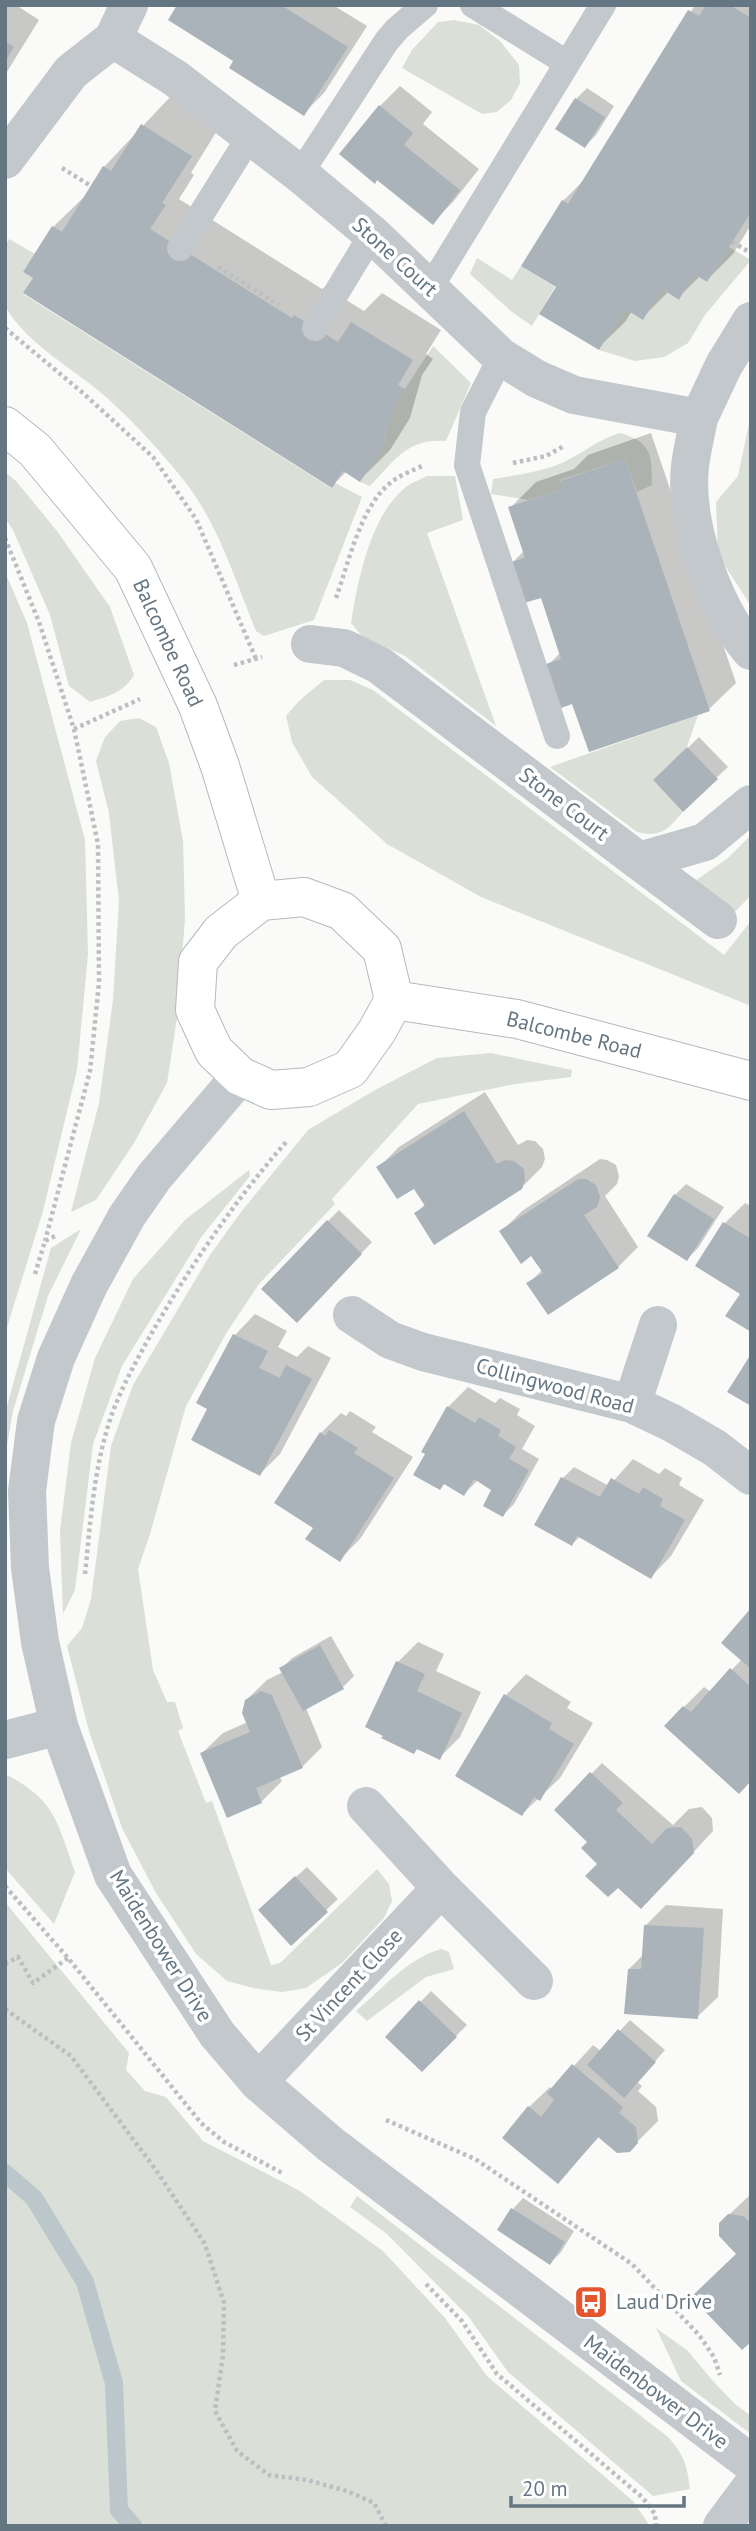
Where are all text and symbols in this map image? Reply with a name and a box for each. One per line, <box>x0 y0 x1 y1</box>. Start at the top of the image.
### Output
street label: Stone Court <box>347 211 444 302</box>
street label: Balcombe Road <box>127 574 210 711</box>
street label: Stone Court <box>514 761 615 846</box>
street label: Balcombe Road <box>504 1005 644 1064</box>
street label: Collingwood Road <box>473 1351 637 1420</box>
street label: Maidenbower Drive <box>104 1865 219 2027</box>
street label: St Vincent Close <box>289 1922 408 2047</box>
bus stop icon: Laud Drive <box>572 2283 610 2321</box>
place label: Laud Drive <box>616 2288 712 2315</box>
street label: Maidenbower Drive <box>579 2328 734 2455</box>
scale bar <box>511 2464 684 2508</box>
text: 20 m <box>522 2475 568 2502</box>

